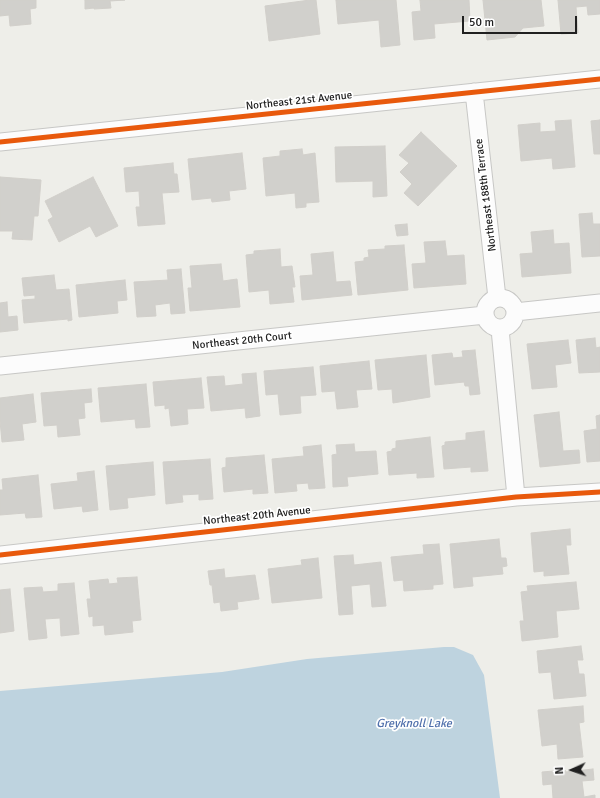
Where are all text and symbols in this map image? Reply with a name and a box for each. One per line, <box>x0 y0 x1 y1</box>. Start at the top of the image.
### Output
scale bar <box>464 8 579 34</box>
text: 50 m <box>469 15 494 30</box>
street label: Northeast 21st Avenue <box>245 89 353 113</box>
street label: Northeast 188th Terrace <box>473 138 499 252</box>
street label: Northeast 20th Court <box>192 329 292 353</box>
street label: Northeast 20th Avenue <box>203 504 311 528</box>
water label: Greyknoll Lake <box>376 717 452 731</box>
north arrow <box>552 750 592 790</box>
text: N <box>553 766 566 775</box>

